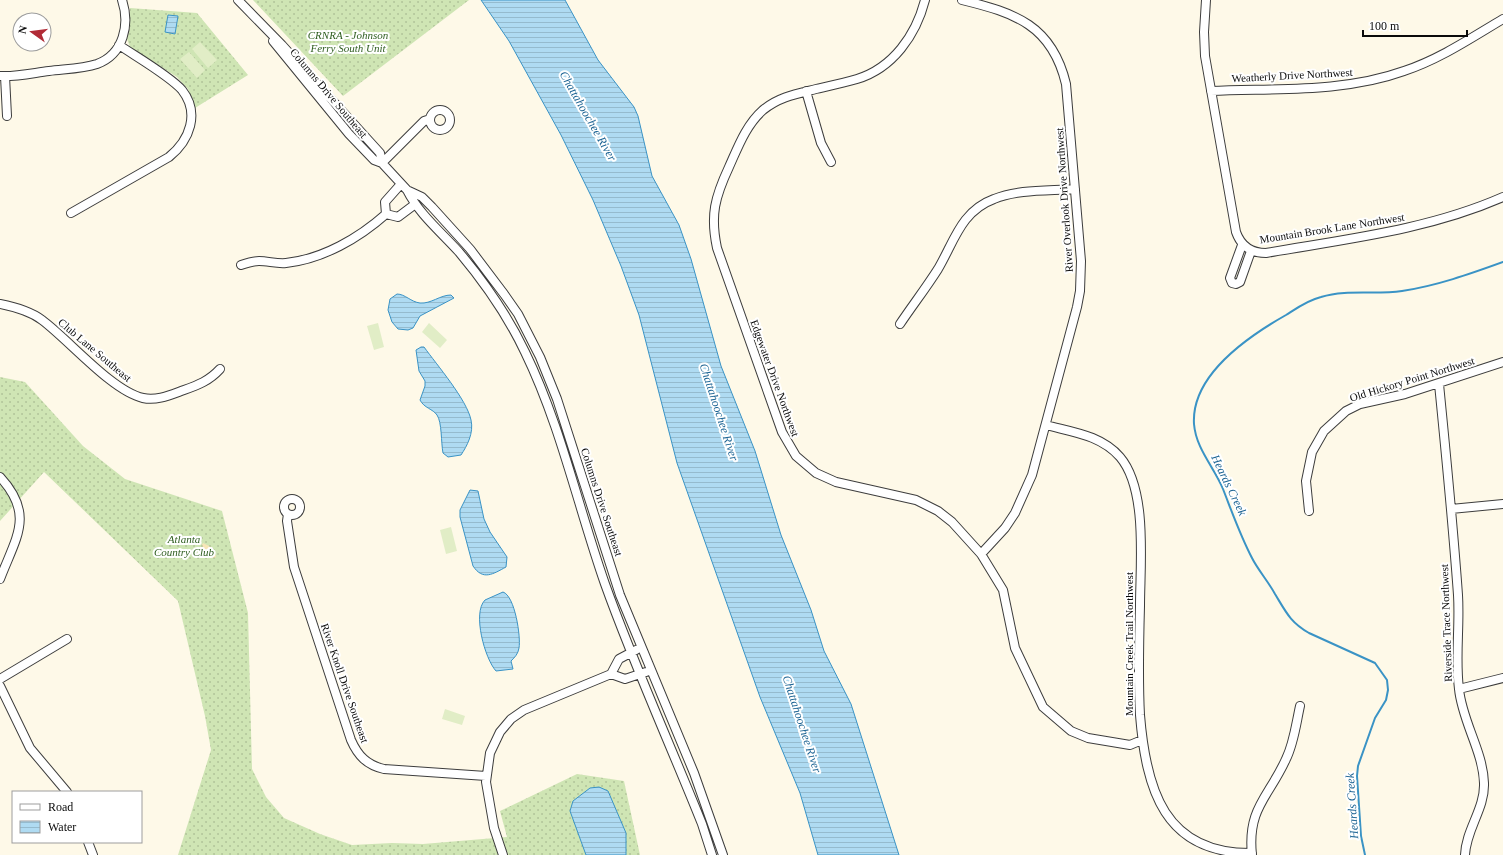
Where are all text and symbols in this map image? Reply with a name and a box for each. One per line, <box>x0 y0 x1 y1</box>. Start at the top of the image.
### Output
north arrow <box>12 12 52 52</box>
scale bar <box>1363 12 1467 38</box>
text: 100 m <box>1369 19 1400 33</box>
text: N <box>16 24 29 35</box>
park label: CRNRA - Johnson Ferry South Unit <box>308 29 389 54</box>
street label: Columns Drive Southeast <box>288 46 370 140</box>
street label: Weatherly Drive Northwest <box>1231 66 1353 84</box>
water label: Chattahoochee River <box>557 68 620 164</box>
street label: River Overlook Drive Northwest <box>1053 127 1075 273</box>
street label: Mountain Brook Lane Northwest <box>1259 211 1405 245</box>
street label: Club Lane Southeast <box>56 316 134 384</box>
street label: Edgewater Drive Northwest <box>748 318 802 438</box>
street label: Old Hickory Point Northwest <box>1348 354 1476 404</box>
water label: Chattahoochee River <box>697 362 741 463</box>
street label: Columns Drive Southeast <box>579 446 625 558</box>
water label: Heards Creek <box>1208 451 1250 518</box>
park label: Atlanta Country Club <box>154 533 215 558</box>
street label: Riverside Trace Northwest <box>1438 564 1454 682</box>
street label: Mountain Creek Trail Northwest <box>1123 572 1135 716</box>
street label: River Knoll Drive Southeast <box>319 622 371 744</box>
water label: Chattahoochee River <box>780 674 824 775</box>
water label: Heards Creek <box>1343 772 1361 840</box>
legend <box>12 791 142 843</box>
text: Road <box>48 800 73 814</box>
text: Water <box>48 820 76 834</box>

